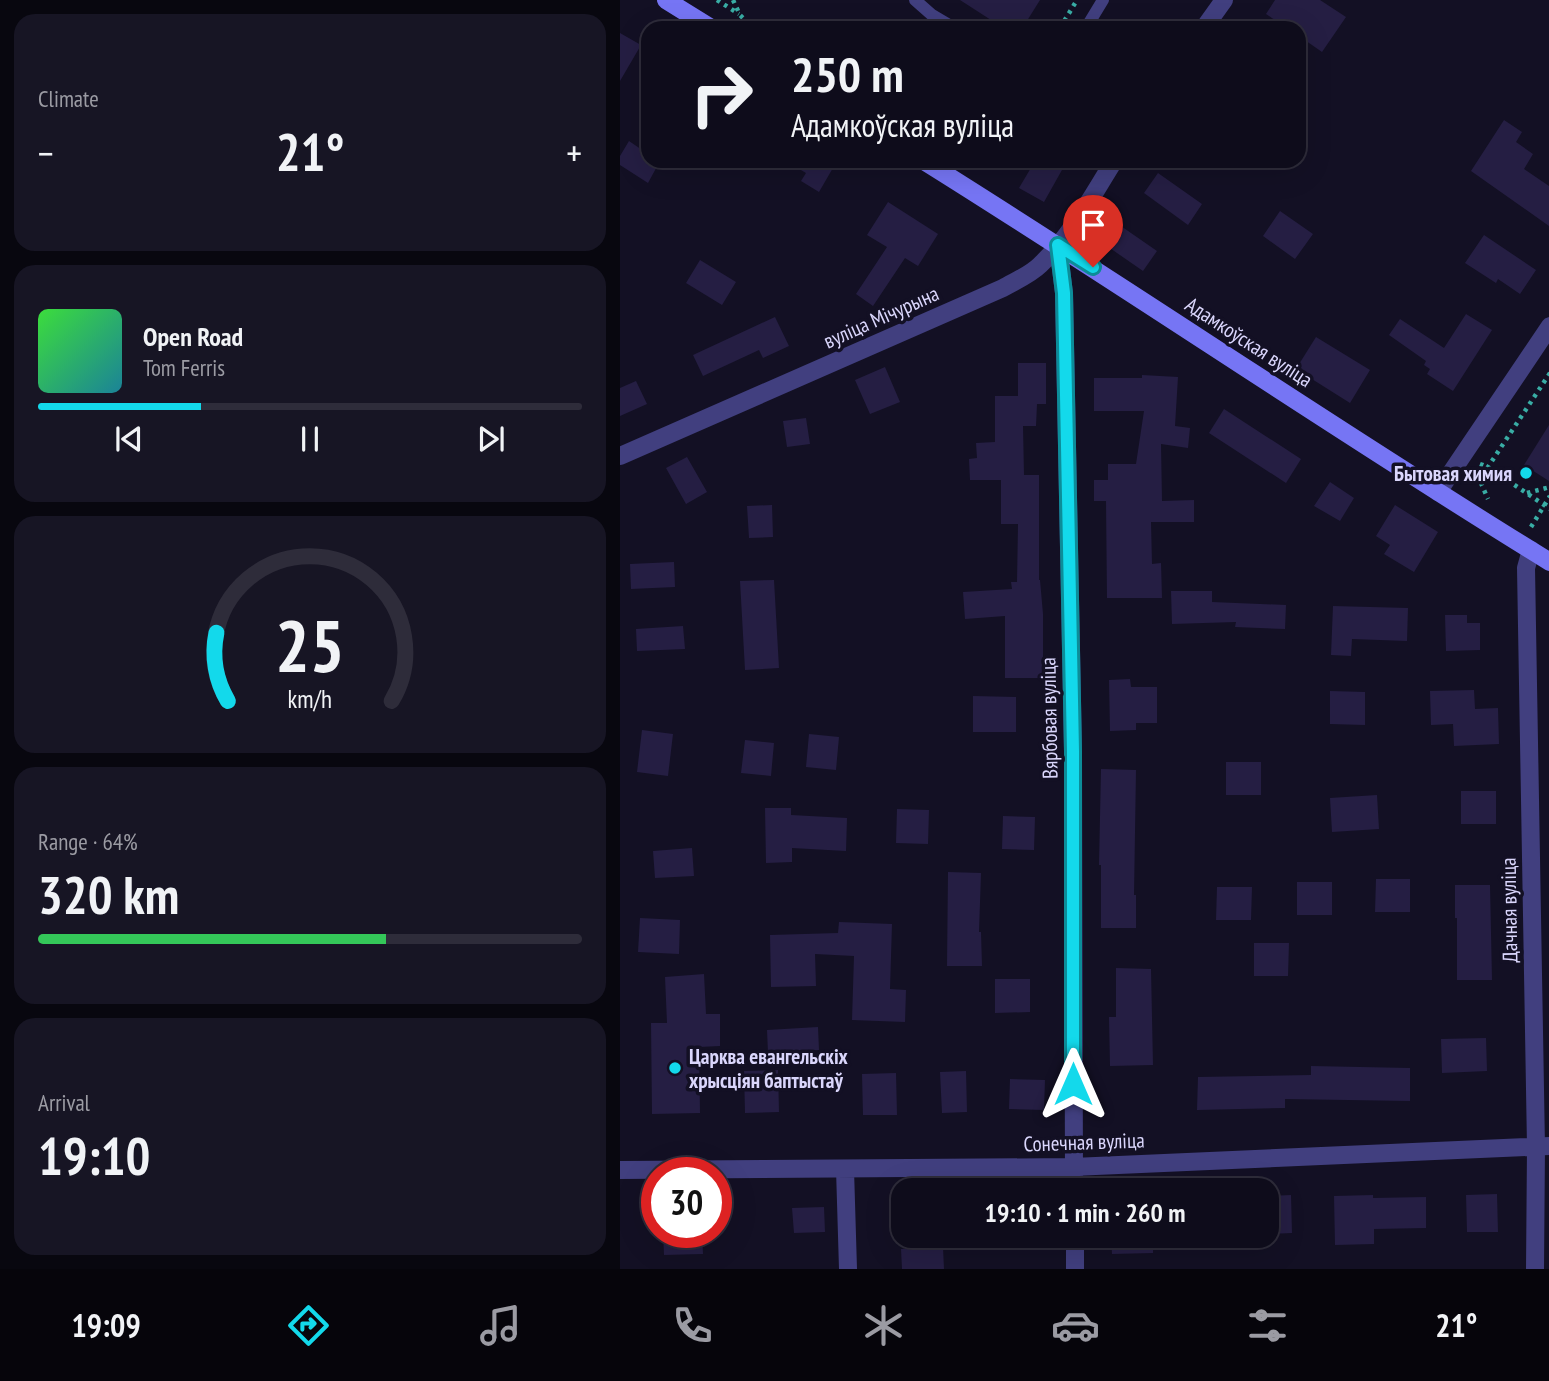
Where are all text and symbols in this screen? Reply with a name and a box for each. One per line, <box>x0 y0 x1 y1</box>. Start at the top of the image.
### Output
text: 250 m <box>791 42 904 106</box>
icon: right <box>676 49 767 140</box>
text: Climate <box>38 84 99 113</box>
text: Адамкоўская вуліца <box>791 104 1014 146</box>
text: 21° <box>276 118 344 185</box>
text: − <box>38 128 54 177</box>
text: + <box>566 128 582 177</box>
pin <box>1063 195 1123 267</box>
icon: arrive <box>1074 206 1112 244</box>
street label: вуліца Мічурына <box>819 280 943 354</box>
street label: Адамкоўская вуліца <box>1180 291 1318 393</box>
text: Open Road <box>143 320 243 353</box>
text: Tom Ferris <box>143 353 225 382</box>
icon: previous <box>110 420 148 458</box>
icon: pause <box>291 420 329 458</box>
icon: next <box>472 420 510 458</box>
place label: Бытовая химия <box>1394 460 1512 487</box>
marker: Бытовая химия <box>1518 465 1534 481</box>
text: 25 <box>275 597 345 691</box>
street label: Вярбовая вуліца <box>1034 657 1064 779</box>
text: km/h <box>288 682 332 714</box>
text: Range · 64% <box>38 827 138 856</box>
street label: Дачная вуліца <box>1495 857 1523 963</box>
text: 320 km <box>38 861 179 928</box>
place label: Царква евангельскіх хрысціян баптыстаў <box>689 1043 849 1094</box>
position arrow <box>1036 1047 1110 1121</box>
marker: Царква евангельскіх хрысціян баптыстаў <box>667 1060 683 1076</box>
text: Arrival <box>38 1088 90 1117</box>
text: 19:10 <box>38 1122 150 1189</box>
street label: Сонечная вуліца <box>1023 1126 1145 1158</box>
speed limit sign: 30 <box>641 1157 732 1248</box>
text: 19:10 · 1 min · 260 m <box>985 1196 1185 1229</box>
icon: directions <box>284 1301 333 1350</box>
icon: music <box>476 1301 525 1350</box>
icon: phone <box>668 1301 717 1350</box>
icon: climate <box>859 1301 908 1350</box>
icon: car <box>1051 1301 1100 1350</box>
icon: filters <box>1243 1301 1292 1350</box>
text: 19:09 <box>71 1304 141 1346</box>
text: 21° <box>1435 1304 1478 1346</box>

